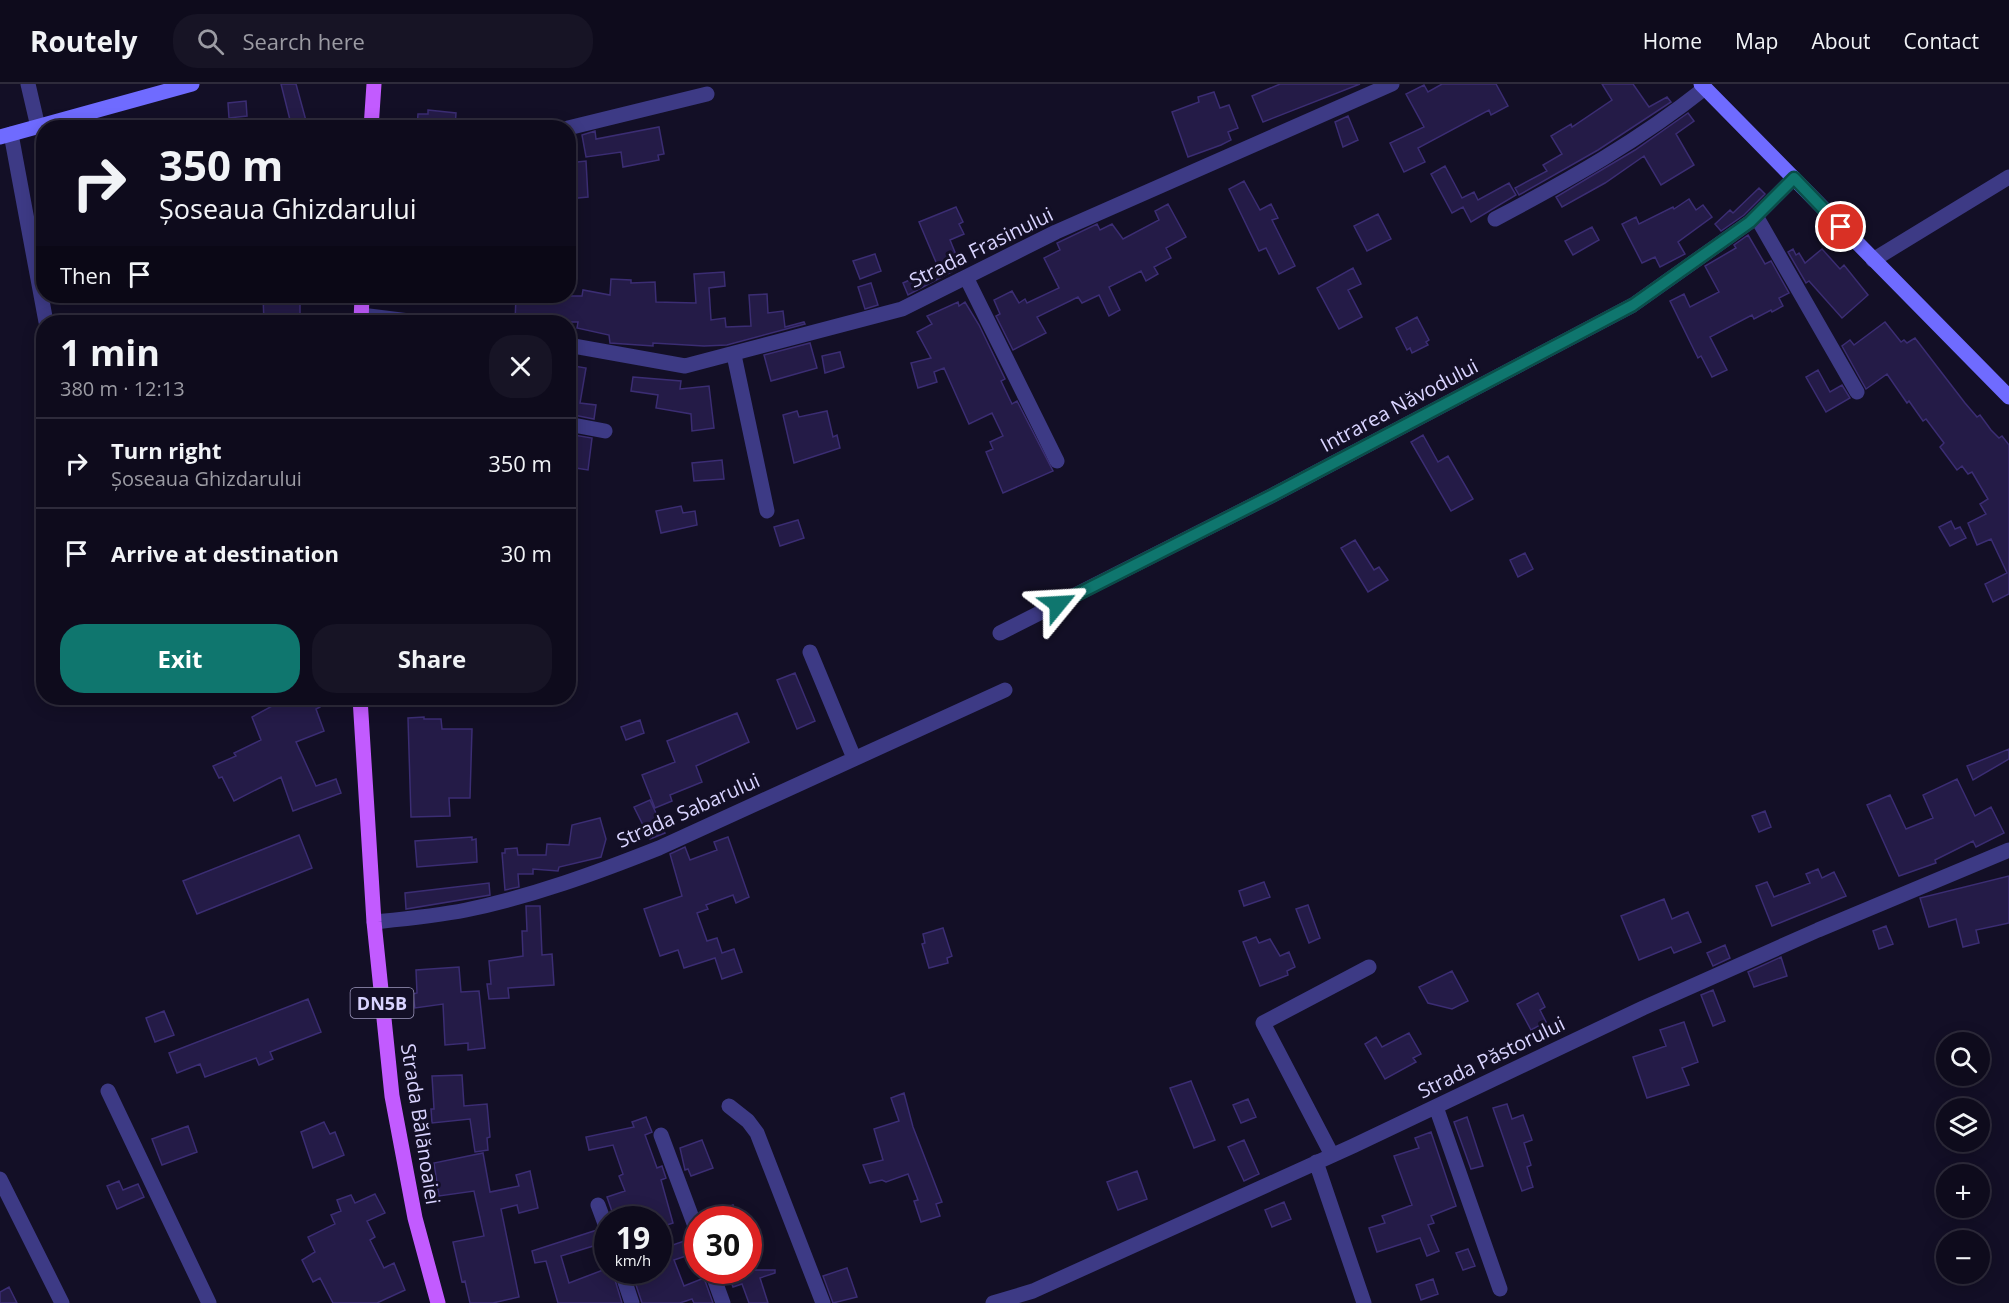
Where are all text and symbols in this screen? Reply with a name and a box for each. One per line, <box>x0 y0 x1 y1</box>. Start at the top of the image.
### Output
search box <box>173 14 593 68</box>
text: Routely <box>30 22 137 60</box>
icon: search <box>194 25 227 58</box>
text: Search here <box>242 26 365 56</box>
text: Home <box>1643 27 1702 55</box>
text: Map <box>1735 27 1778 55</box>
text: About <box>1811 27 1871 55</box>
text: Contact <box>1904 27 1979 55</box>
text: 350 m <box>159 136 283 193</box>
icon: right <box>60 144 138 222</box>
text: Șoseaua Ghizdarului <box>159 190 417 227</box>
street label: Strada Frasinului <box>905 200 1057 294</box>
pin <box>1815 201 1866 252</box>
icon: arrive <box>1824 210 1857 243</box>
icon: arrive <box>123 258 156 291</box>
text: Then <box>60 260 111 290</box>
text: 1 min <box>60 328 160 377</box>
button: close <box>489 335 552 398</box>
street label: Intrarea Năvodului <box>1315 352 1483 458</box>
text: 380 m · 12:13 <box>60 375 185 402</box>
text: Turn right <box>111 435 222 465</box>
icon: right <box>60 447 93 480</box>
text: 350 m <box>488 448 552 478</box>
text: Șoseaua Ghizdarului <box>111 465 302 492</box>
icon: arrive <box>60 537 93 570</box>
text: Arrive at destination <box>111 538 339 568</box>
text: 30 m <box>501 538 552 568</box>
position arrow <box>1026 572 1090 636</box>
button: Exit <box>60 624 300 693</box>
button: Share <box>312 624 552 693</box>
street label: Strada Sabarului <box>612 766 764 854</box>
road number: DN5B <box>350 988 413 1018</box>
street label: Strada Păstorului <box>1413 1010 1569 1104</box>
map controls <box>1936 1032 1990 1284</box>
button: search <box>1936 1032 1990 1086</box>
street label: Strada Bălănoaiei <box>395 1041 447 1207</box>
button: layers <box>1936 1098 1990 1152</box>
button: + <box>1936 1164 1990 1218</box>
speed limit sign: 30 <box>684 1206 762 1284</box>
text: 19 <box>616 1217 650 1258</box>
button: − <box>1936 1230 1990 1284</box>
text: km/h <box>615 1250 651 1270</box>

